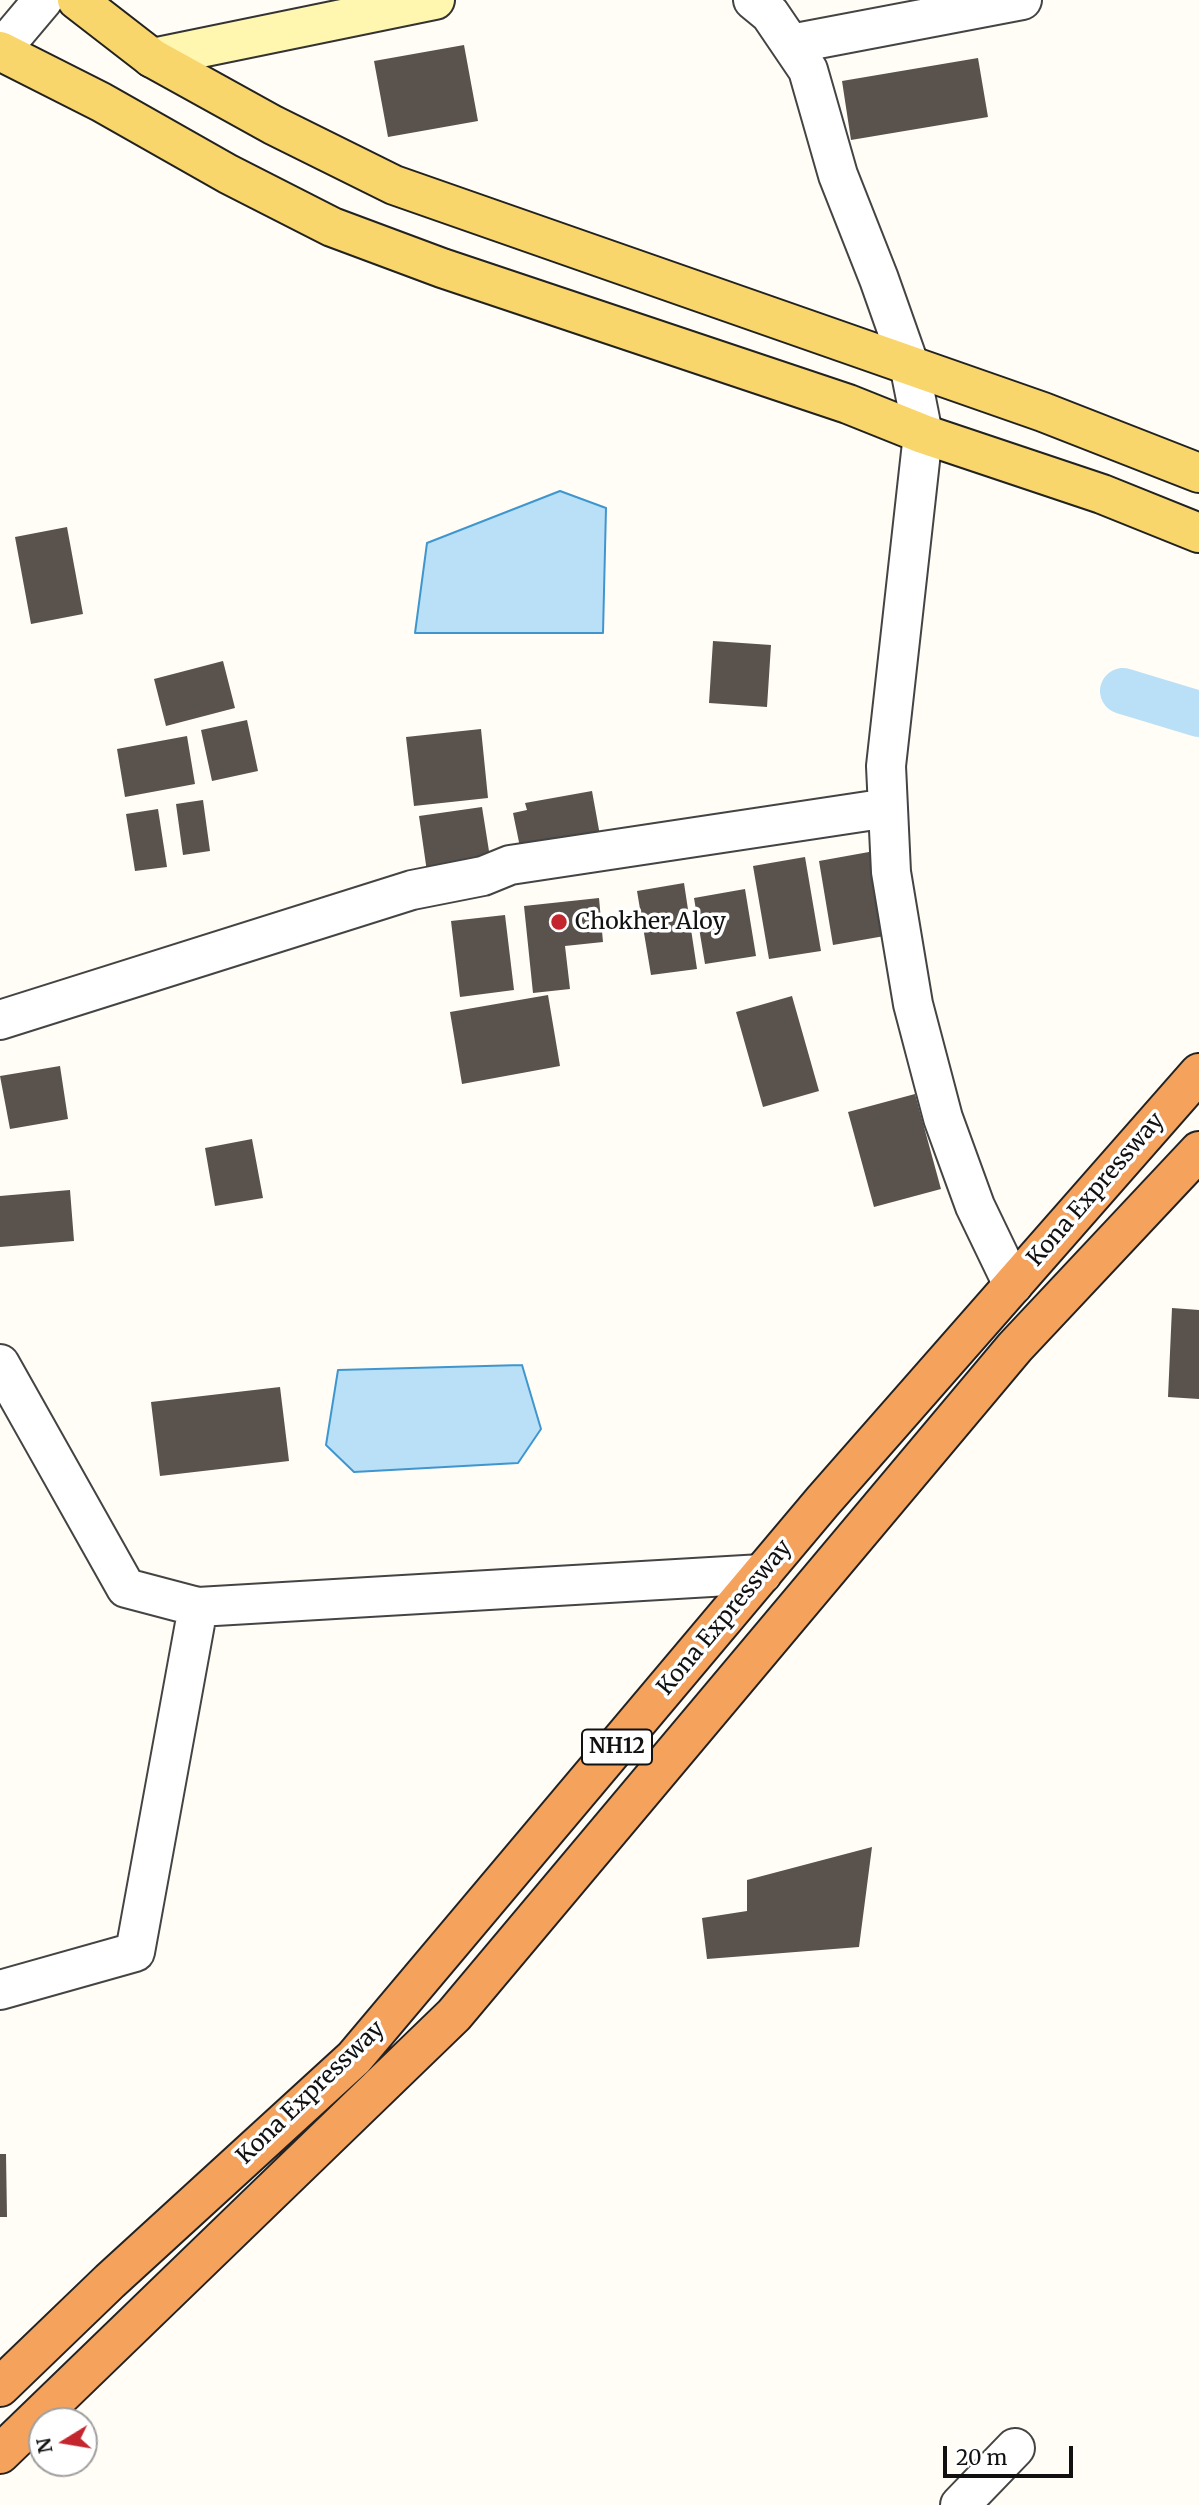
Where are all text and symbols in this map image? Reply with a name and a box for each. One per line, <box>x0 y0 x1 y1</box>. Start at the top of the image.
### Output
place label: Chokher Aloy <box>575 908 726 936</box>
marker: Chokher Aloy <box>549 912 569 932</box>
street label: Kona Expressway <box>1022 1108 1170 1272</box>
street label: Kona Expressway <box>652 1535 798 1701</box>
road number: NH12 <box>582 1730 652 1764</box>
street label: Kona Expressway <box>232 2016 390 2170</box>
north arrow <box>28 2407 98 2477</box>
scale bar <box>947 2432 1076 2476</box>
text: N <box>31 2436 58 2455</box>
text: 20 m <box>956 2444 1007 2471</box>

